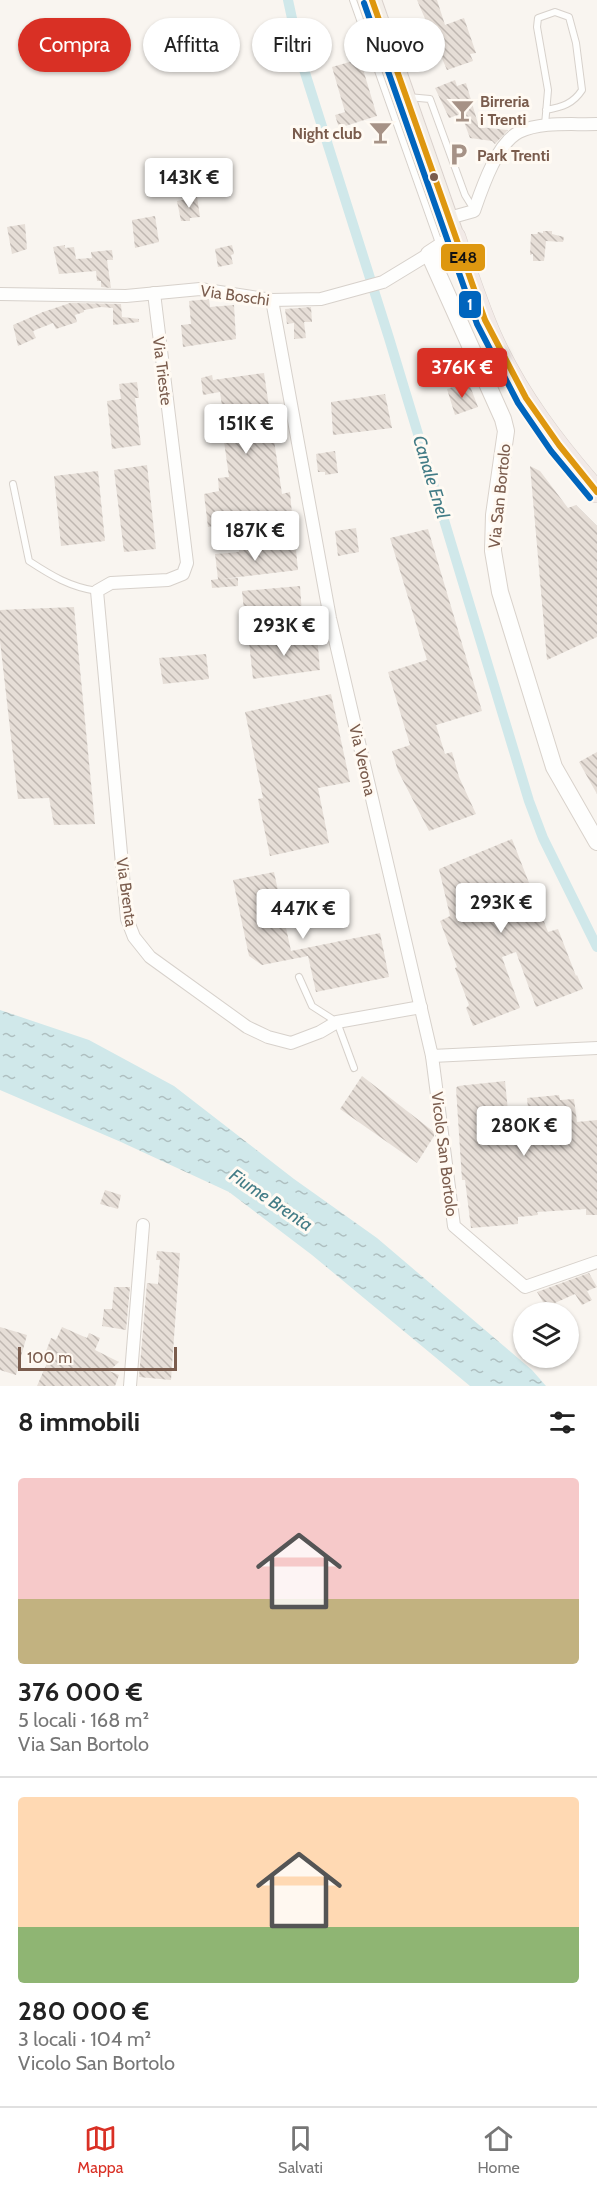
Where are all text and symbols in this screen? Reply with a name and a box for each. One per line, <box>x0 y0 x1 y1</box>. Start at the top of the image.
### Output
chip: Compra <box>18 18 131 72</box>
chip: Affitta <box>143 18 240 72</box>
chip: Filtri <box>252 18 332 72</box>
chip: Nuovo <box>344 18 445 72</box>
place label: Birreria i Trenti <box>480 92 530 129</box>
bar icon: Birreria i Trenti <box>449 97 475 123</box>
bar icon: Night club <box>367 120 393 146</box>
place label: Night club <box>292 124 362 143</box>
parking icon: Park Trenti <box>446 142 472 168</box>
place label: Park Trenti <box>477 146 550 165</box>
pin: 143K € <box>140 158 238 209</box>
text: 143K € <box>159 165 219 189</box>
unlabelled marker <box>428 171 440 183</box>
line badge: E48 <box>440 243 486 272</box>
text: E48 <box>449 248 477 267</box>
street label: Via Boschi <box>199 281 271 310</box>
line badge: 1 <box>458 290 482 319</box>
text: 1 <box>467 295 473 314</box>
street label: Via Trieste <box>149 336 176 406</box>
pin: 376K € <box>413 348 511 399</box>
text: 376K € <box>431 355 493 379</box>
pin: 151K € <box>197 404 295 455</box>
text: 151K € <box>218 411 274 435</box>
water label: Canale Enel <box>408 433 454 522</box>
street label: Via San Bortolo <box>485 443 514 549</box>
pin: 187K € <box>206 511 304 562</box>
text: 187K € <box>225 518 285 542</box>
pin: 293K € <box>235 606 333 657</box>
text: 293K € <box>253 613 315 637</box>
street label: Via Verona <box>345 723 380 798</box>
street label: Via Brenta <box>112 856 141 928</box>
pin: 293K € <box>452 883 550 934</box>
pin: 447K € <box>254 889 352 940</box>
text: 293K € <box>470 890 532 914</box>
text: 447K € <box>271 896 335 920</box>
street label: Vicolo San Bortolo <box>427 1091 462 1218</box>
pin: 280K € <box>475 1106 573 1157</box>
text: 280K € <box>491 1113 557 1137</box>
water label: Fiume Brenta <box>225 1164 317 1236</box>
map controls <box>513 1302 579 1368</box>
button: layers <box>513 1302 579 1368</box>
scale bar <box>18 1344 177 1372</box>
text: 100 m <box>27 1348 72 1367</box>
text: 8 immobili <box>18 1406 140 1438</box>
icon: filters <box>546 1406 579 1439</box>
icon: home <box>245 1517 353 1625</box>
text: 376 000 € <box>18 1676 143 1708</box>
text: 5 locali · 168 m² <box>18 1708 149 1732</box>
text: Via San Bortolo <box>18 1732 149 1756</box>
icon: home <box>245 1836 353 1944</box>
text: 280 000 € <box>18 1995 149 2027</box>
text: 3 locali · 104 m² <box>18 2027 151 2051</box>
text: Vicolo San Bortolo <box>18 2051 175 2075</box>
tab: Mappa <box>77 2122 123 2177</box>
tab: Salvati <box>278 2122 323 2177</box>
tab: Home <box>478 2122 520 2177</box>

